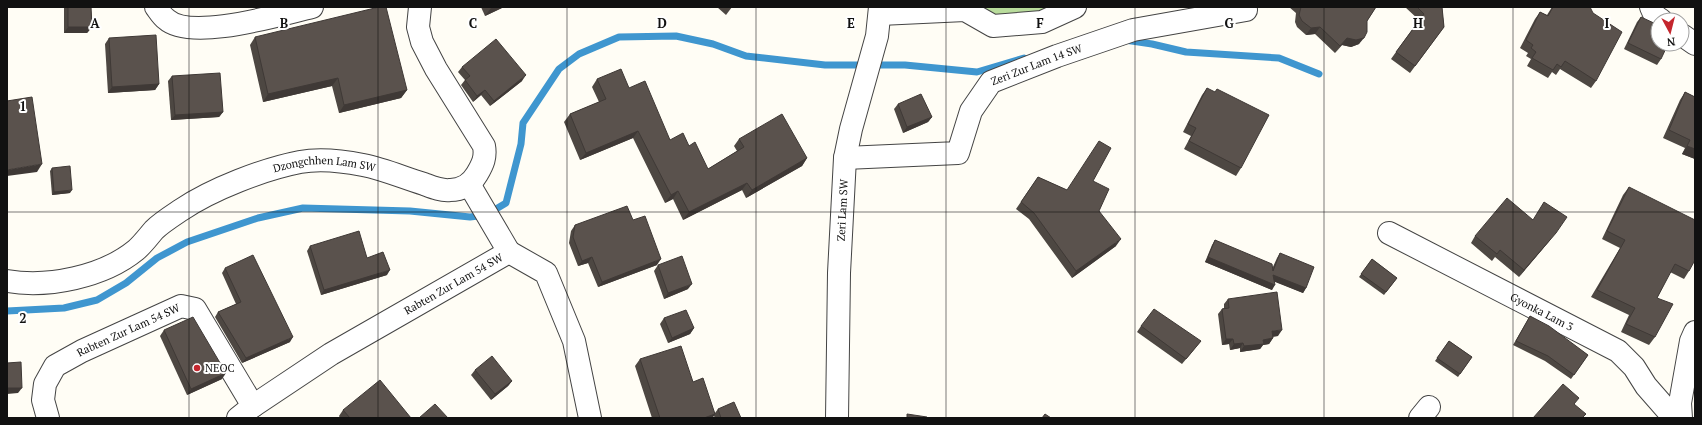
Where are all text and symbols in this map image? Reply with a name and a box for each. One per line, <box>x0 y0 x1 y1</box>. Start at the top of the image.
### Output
north arrow <box>1650 12 1690 52</box>
text: A <box>90 14 100 32</box>
text: B <box>280 14 288 32</box>
text: C <box>469 14 477 32</box>
text: D <box>657 14 667 32</box>
text: E <box>847 14 855 32</box>
text: F <box>1036 14 1044 32</box>
text: G <box>1224 14 1234 32</box>
text: H <box>1413 14 1423 32</box>
text: I <box>1605 14 1610 32</box>
text: N <box>1666 34 1676 49</box>
street label: Zeri Zur Lam 14 SW <box>989 41 1085 88</box>
text: 1 <box>19 97 27 115</box>
street label: Dzongchhen Lam SW <box>271 153 378 175</box>
street label: Zeri Lam SW <box>834 178 851 242</box>
street label: Rabten Zur Lam 54 SW <box>401 250 506 318</box>
street label: Gyonka Lam 3 <box>1508 290 1576 334</box>
street label: Rabten Zur Lam 54 SW <box>74 300 183 360</box>
text: 2 <box>19 309 27 327</box>
place label: NEOC <box>205 361 235 375</box>
marker: NEOC <box>192 363 202 373</box>

